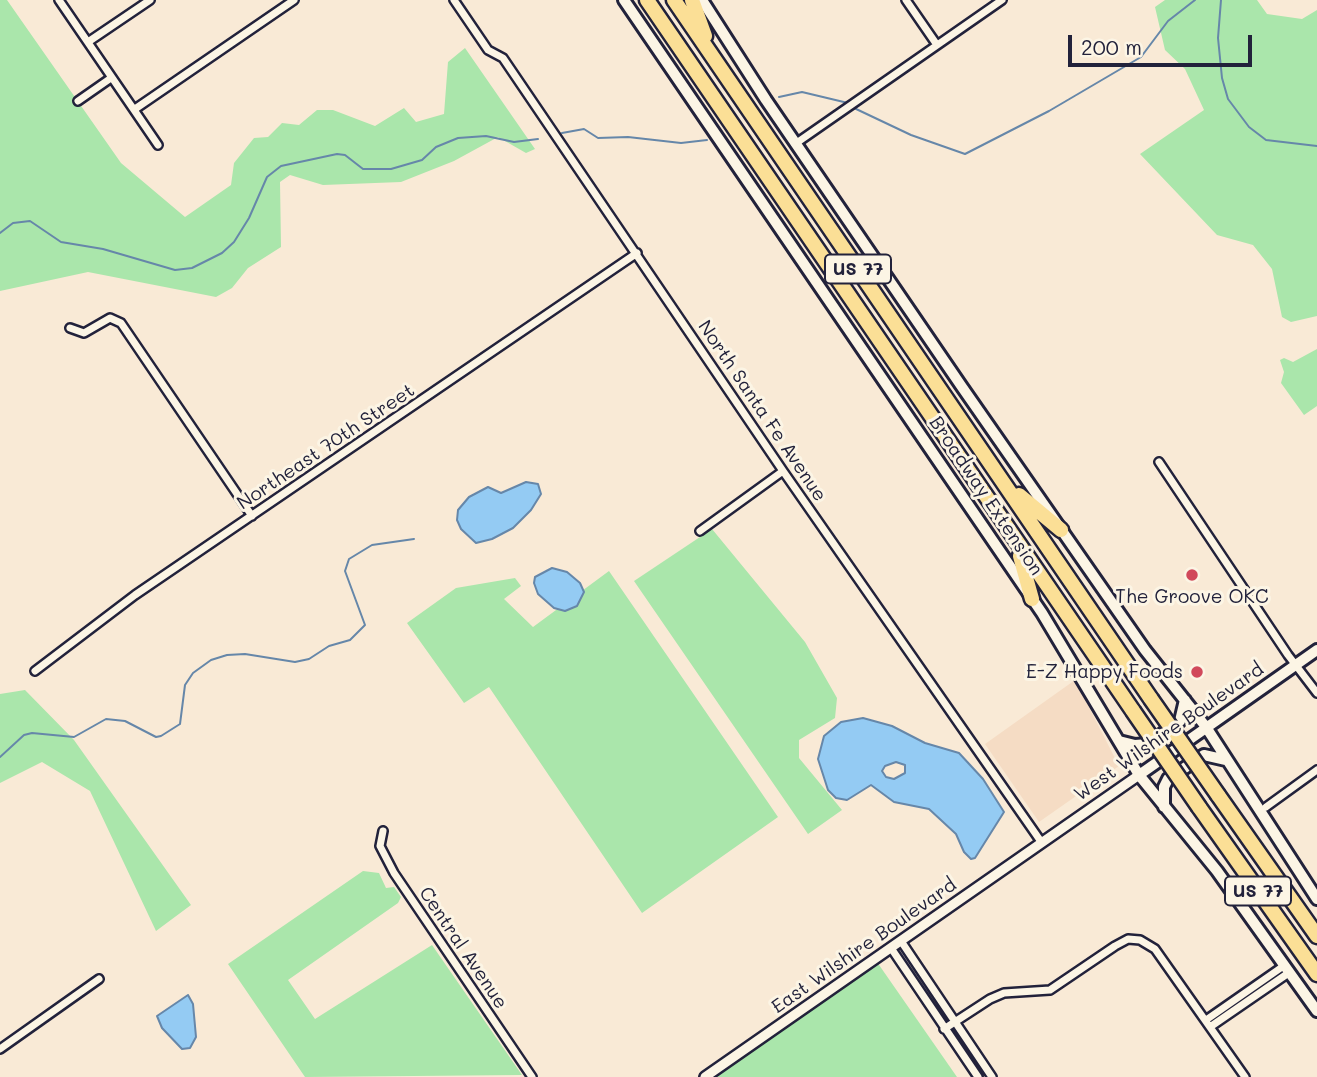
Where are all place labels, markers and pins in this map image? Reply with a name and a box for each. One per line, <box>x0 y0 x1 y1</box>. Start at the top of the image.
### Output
marker: The Groove OKC <box>1184 567 1200 583</box>
place label: The Groove OKC <box>1115 586 1269 608</box>
place label: E-Z Happy Foods <box>1026 661 1183 683</box>
marker: E-Z Happy Foods <box>1189 664 1205 680</box>

